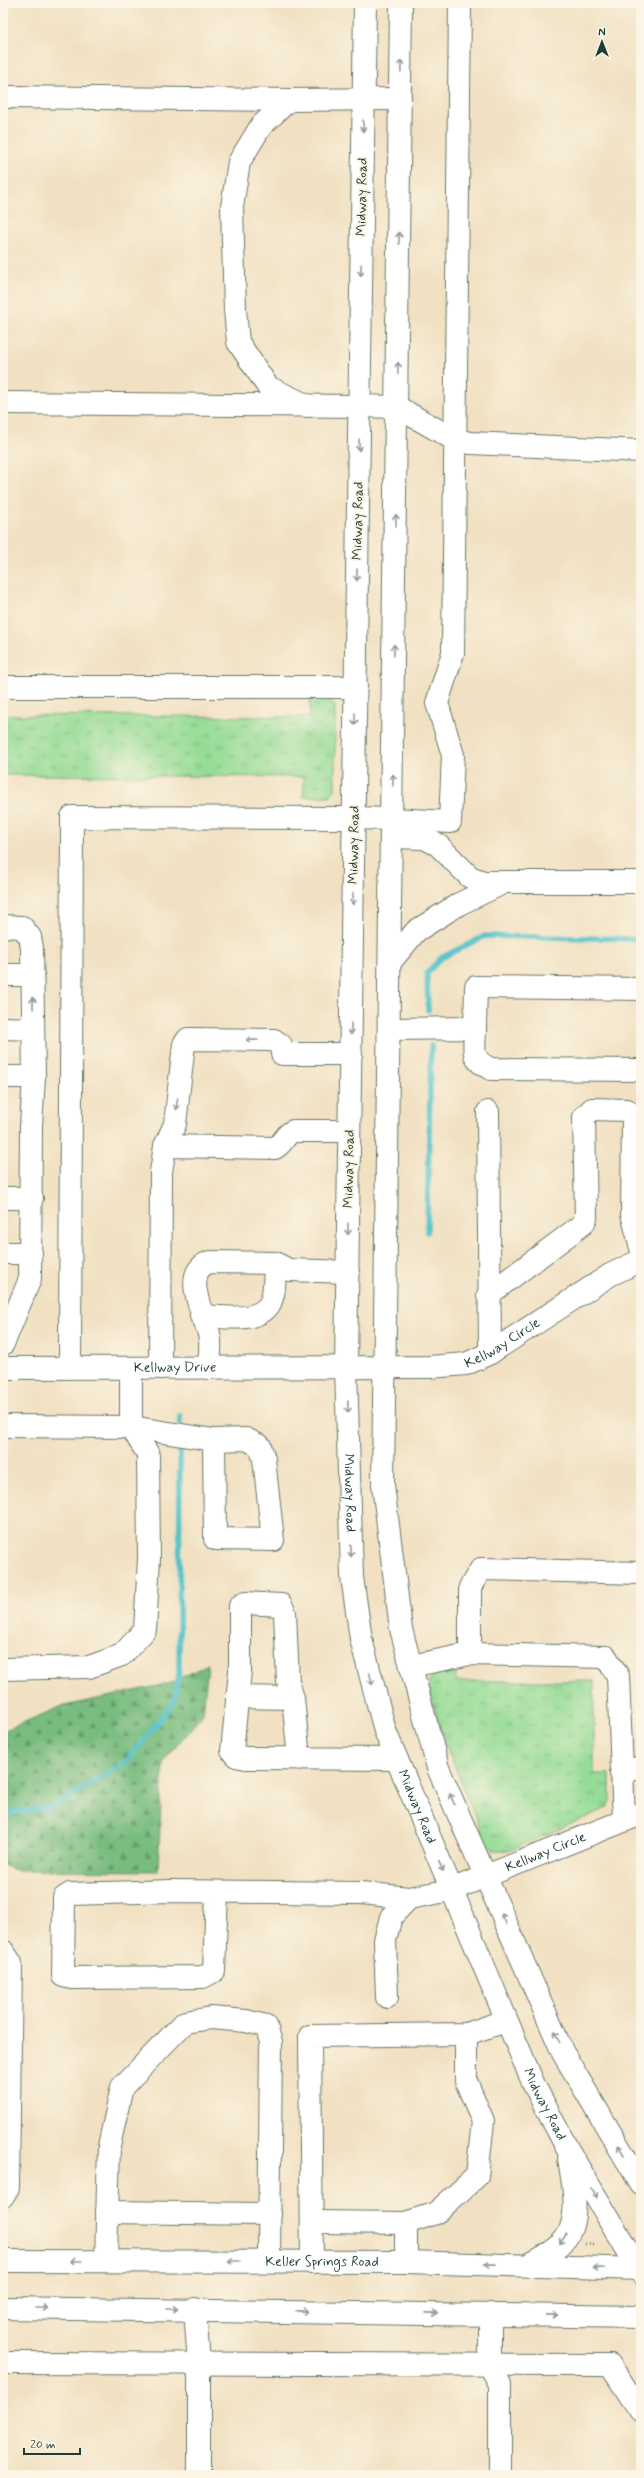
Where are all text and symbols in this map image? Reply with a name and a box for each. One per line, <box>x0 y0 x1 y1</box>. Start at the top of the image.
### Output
north arrow <box>582 22 622 62</box>
text: N <box>598 26 606 40</box>
one-way arrow <box>397 60 405 73</box>
one-way arrow <box>359 119 367 132</box>
street label: Midway Road <box>352 158 372 236</box>
one-way arrow <box>395 232 403 245</box>
one-way arrow <box>357 263 365 276</box>
one-way arrow <box>394 362 402 375</box>
one-way arrow <box>355 438 363 451</box>
street label: Midway Road <box>348 482 368 560</box>
one-way arrow <box>392 514 400 527</box>
one-way arrow <box>353 568 361 581</box>
one-way arrow <box>390 644 398 657</box>
one-way arrow <box>351 712 359 725</box>
one-way arrow <box>389 774 397 787</box>
street label: Midway Road <box>344 806 364 884</box>
one-way arrow <box>349 892 357 905</box>
one-way arrow <box>29 997 37 1010</box>
one-way arrow <box>347 1022 355 1035</box>
one-way arrow <box>246 1036 259 1044</box>
one-way arrow <box>174 1097 181 1110</box>
street label: Midway Road <box>339 1130 359 1208</box>
one-way arrow <box>344 1222 352 1235</box>
street label: Kellway Circle <box>462 1314 544 1372</box>
street label: Kellway Drive <box>134 1359 216 1377</box>
one-way arrow <box>344 1400 351 1413</box>
street label: Midway Road <box>339 1453 360 1532</box>
one-way arrow <box>348 1544 355 1557</box>
one-way arrow <box>367 1672 375 1685</box>
street label: Midway Road <box>393 1767 440 1846</box>
one-way arrow <box>448 1794 455 1806</box>
street label: Kellway Circle <box>503 1828 589 1876</box>
one-way arrow <box>437 1860 445 1872</box>
one-way arrow <box>500 1913 507 1925</box>
one-way arrow <box>553 2032 560 2044</box>
street label: Midway Road <box>519 2066 570 2143</box>
one-way arrow <box>617 2144 625 2156</box>
one-way arrow <box>591 2187 599 2199</box>
one-way arrow <box>559 2234 567 2245</box>
street label: Keller Springs Road <box>265 2253 379 2272</box>
one-way arrow <box>70 2257 83 2265</box>
one-way arrow <box>228 2257 241 2265</box>
one-way arrow <box>484 2261 497 2268</box>
one-way arrow <box>593 2264 606 2271</box>
one-way arrow <box>35 2304 48 2312</box>
one-way arrow <box>165 2305 178 2313</box>
one-way arrow <box>295 2307 308 2315</box>
one-way arrow <box>425 2309 438 2317</box>
one-way arrow <box>545 2311 558 2319</box>
scale bar <box>24 2430 80 2456</box>
text: 20 m <box>30 2437 56 2453</box>

